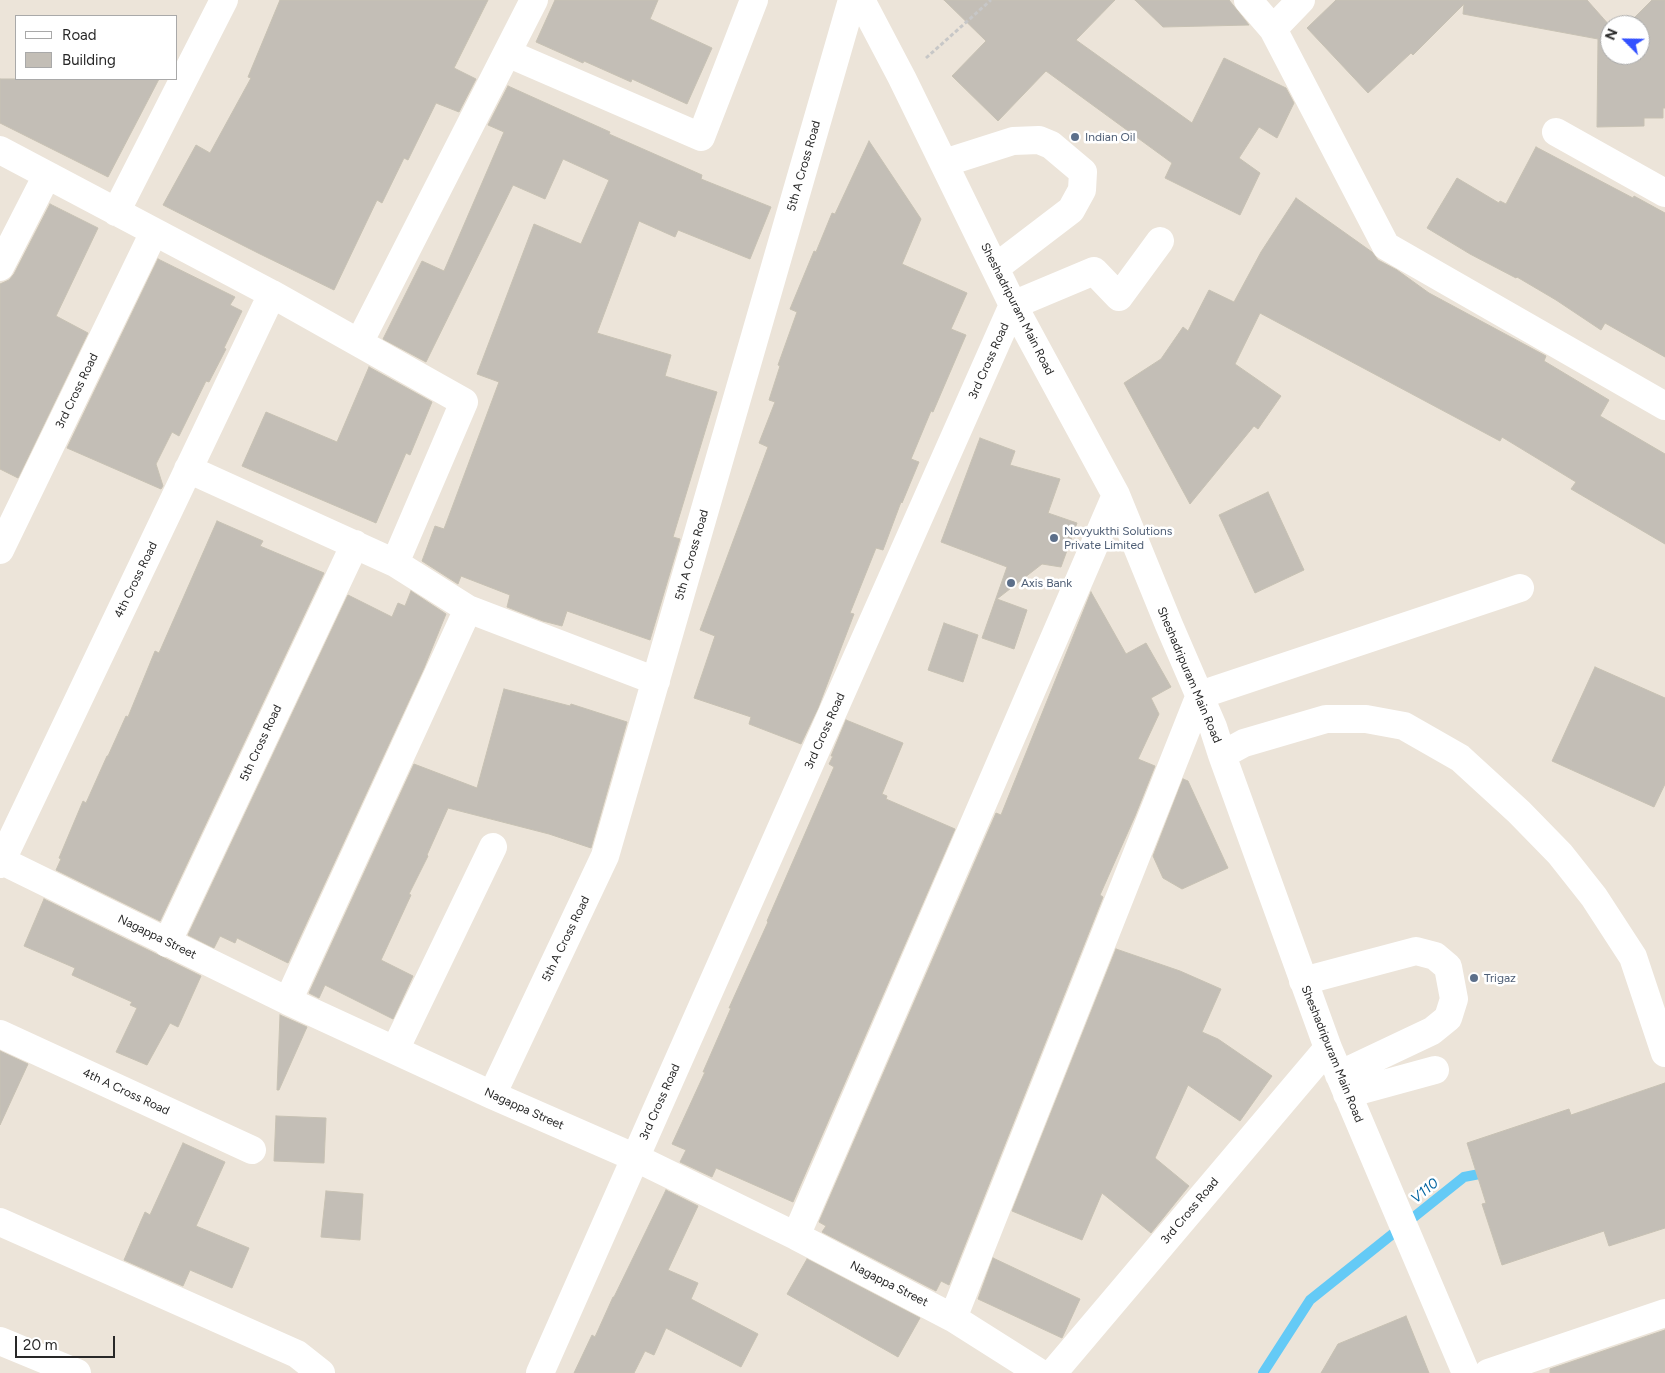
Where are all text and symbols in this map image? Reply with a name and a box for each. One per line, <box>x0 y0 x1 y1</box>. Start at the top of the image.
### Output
legend <box>15 15 178 80</box>
north arrow <box>1600 15 1650 65</box>
text: Road <box>62 26 97 44</box>
text: N <box>1602 26 1622 43</box>
text: Building <box>62 51 116 69</box>
street label: 5th A Cross Road <box>784 119 824 213</box>
place label: Indian Oil <box>1085 130 1135 144</box>
marker: Indian Oil <box>1069 131 1081 143</box>
street label: Sheshadripuram Main Road <box>977 241 1057 377</box>
street label: 3rd Cross Road <box>966 321 1012 401</box>
street label: 3rd Cross Road <box>53 351 101 431</box>
street label: 5th A Cross Road <box>672 508 712 602</box>
place label: Novyukthi Solutions Private Limited <box>1064 524 1172 552</box>
marker: Novyukthi Solutions Private Limited <box>1048 532 1060 544</box>
street label: 4th Cross Road <box>111 540 161 620</box>
place label: Axis Bank <box>1021 576 1072 590</box>
marker: Axis Bank <box>1005 577 1017 589</box>
street label: Sheshadripuram Main Road <box>1154 605 1224 745</box>
street label: 3rd Cross Road <box>802 691 848 771</box>
street label: 5th Cross Road <box>237 703 285 783</box>
street label: 5th A Cross Road <box>539 894 593 984</box>
street label: Nagappa Street <box>115 912 199 962</box>
place label: Trigaz <box>1484 971 1516 985</box>
marker: Trigaz <box>1468 972 1480 984</box>
street label: Sheshadripuram Main Road <box>1298 983 1366 1125</box>
street label: 3rd Cross Road <box>637 1062 683 1142</box>
street label: 4th A Cross Road <box>80 1066 172 1118</box>
street label: Nagappa Street <box>482 1085 566 1133</box>
street label: 3rd Cross Road <box>1158 1175 1222 1247</box>
water label: V110 <box>1408 1175 1442 1207</box>
street label: Nagappa Street <box>848 1258 930 1310</box>
scale bar <box>18 1326 118 1358</box>
text: 20 m <box>23 1336 57 1354</box>

